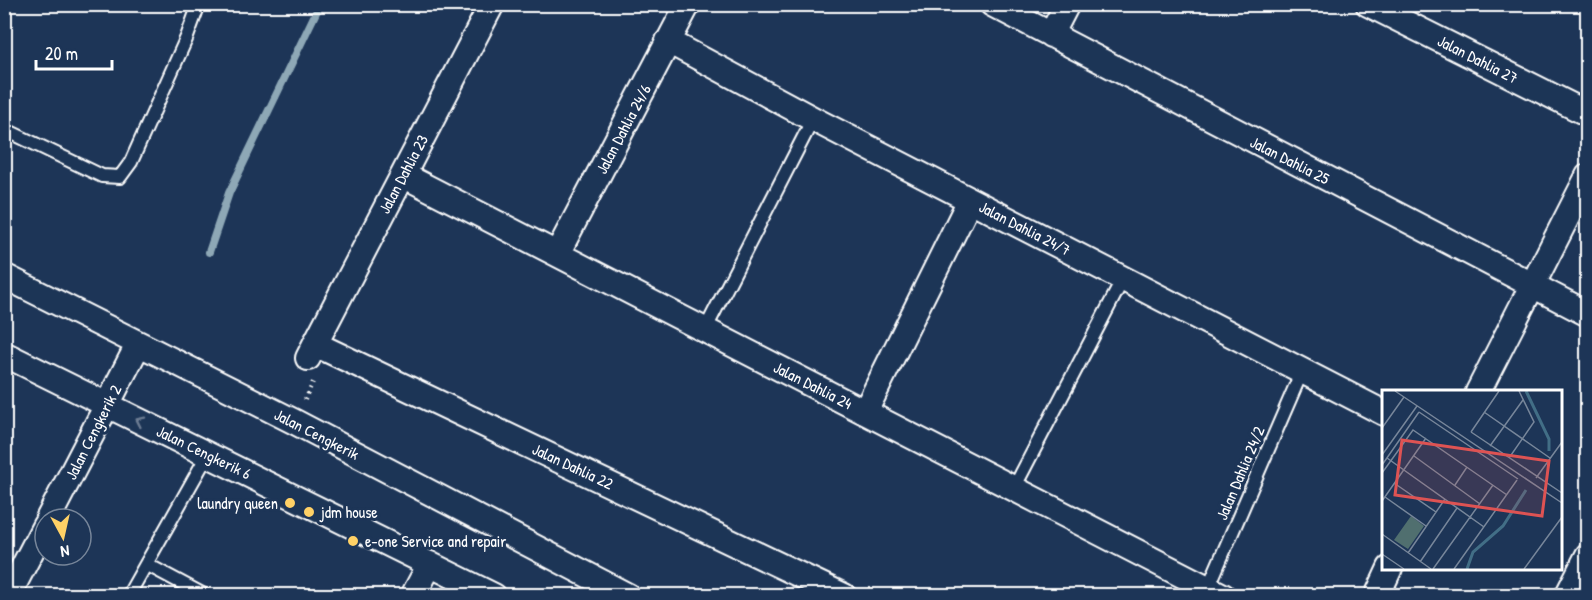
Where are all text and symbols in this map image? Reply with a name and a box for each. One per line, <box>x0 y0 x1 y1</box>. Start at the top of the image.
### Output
street label: Jalan Dahlia 27 <box>1434 29 1522 89</box>
scale bar <box>36 33 112 71</box>
text: 20 m <box>45 41 78 66</box>
street label: Jalan Dahlia 24/6 <box>590 80 656 178</box>
street label: Jalan Dahlia 23 <box>373 131 433 217</box>
street label: Jalan Dahlia 25 <box>1247 131 1334 189</box>
street label: Jalan Dahlia 24/7 <box>975 195 1075 261</box>
street label: Jalan Dahlia 24 <box>770 356 856 414</box>
street label: Jalan Cengkerik 2 <box>60 380 127 483</box>
inset map <box>1382 390 1562 570</box>
street label: Jalan Cengkerik <box>271 403 364 465</box>
one-way arrow <box>136 416 147 428</box>
street label: Jalan Cengkerik 6 <box>153 420 255 484</box>
street label: Jalan Dahlia 24/2 <box>1210 422 1270 523</box>
street label: Jalan Dahlia 22 <box>529 438 618 495</box>
place label: laundry queen <box>197 492 278 514</box>
marker: laundry queen <box>283 496 297 510</box>
place label: jdm house <box>319 501 378 523</box>
marker: jdm house <box>302 505 316 519</box>
north arrow <box>33 507 93 567</box>
place label: e-one Service and repair <box>365 530 507 552</box>
marker: e-one Service and repair <box>346 534 360 548</box>
text: N <box>59 540 71 563</box>

